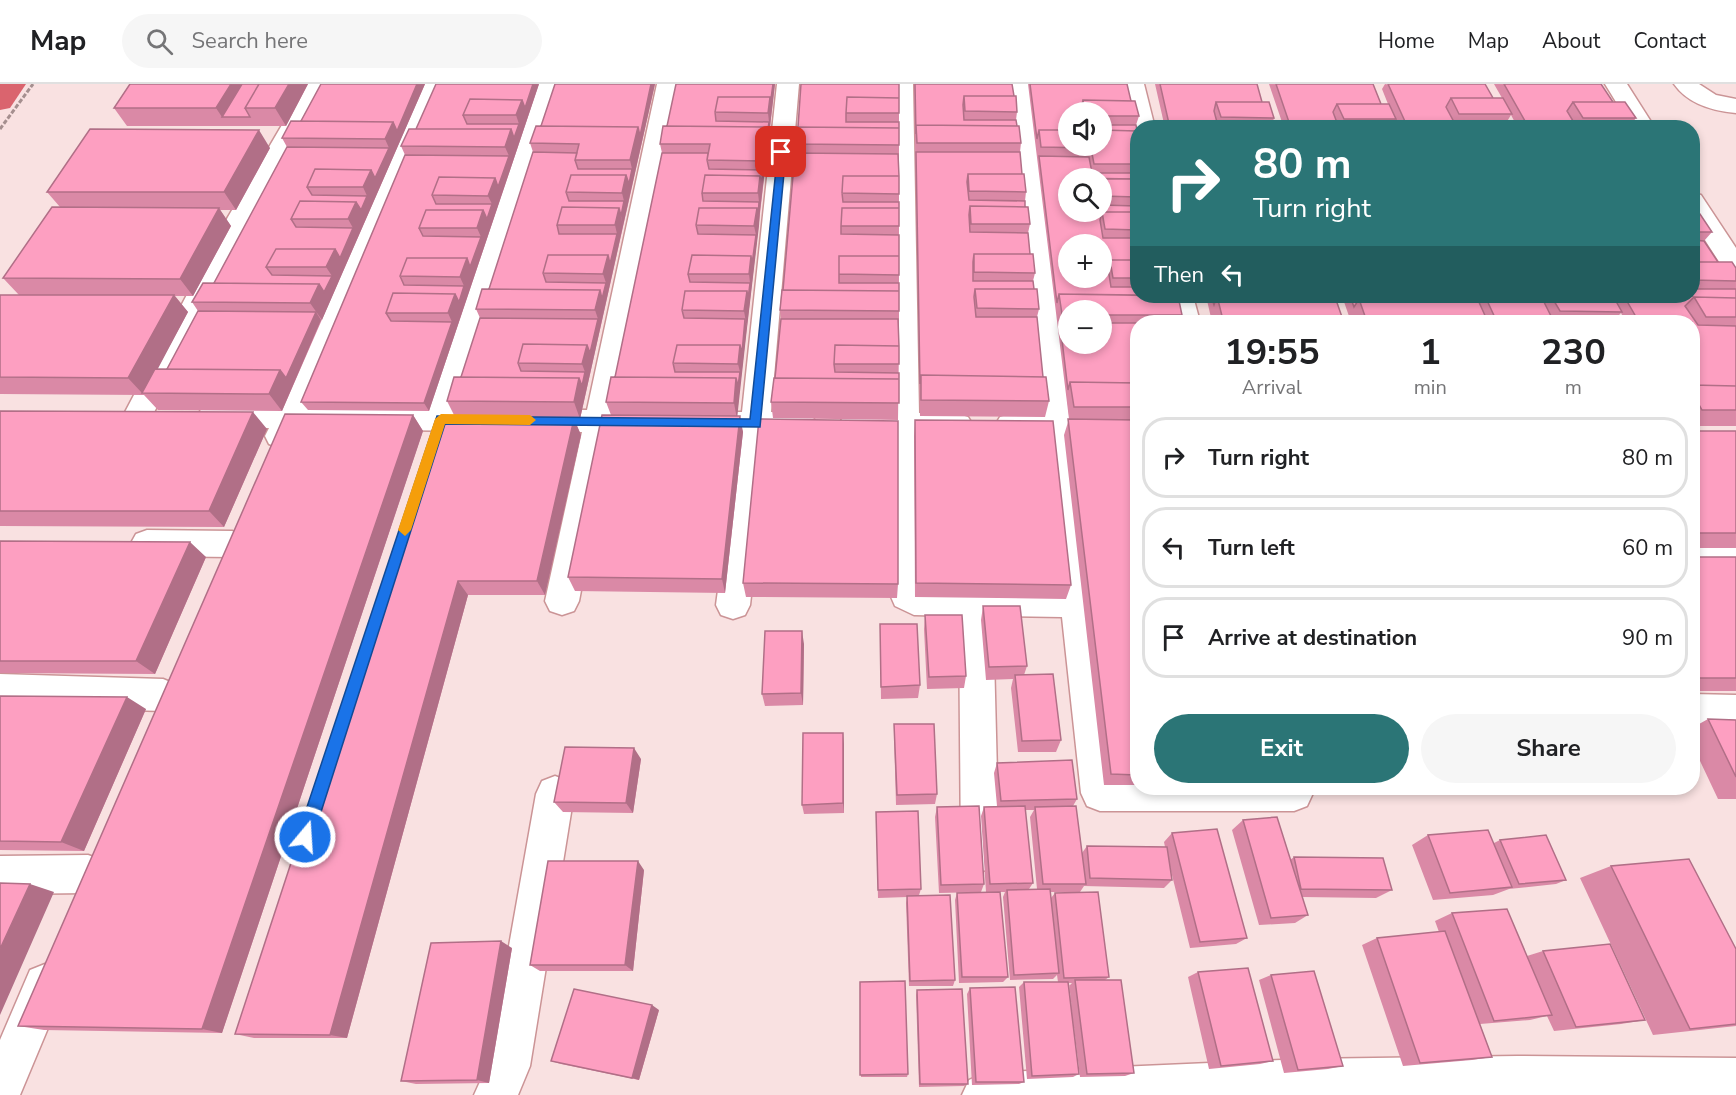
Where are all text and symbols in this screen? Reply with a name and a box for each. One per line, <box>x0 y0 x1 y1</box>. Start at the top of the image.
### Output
search box <box>122 14 542 68</box>
text: Map <box>30 22 86 60</box>
icon: search <box>143 25 176 58</box>
text: Search here <box>191 26 308 56</box>
text: Home <box>1378 27 1435 55</box>
text: Map <box>1468 27 1509 55</box>
text: About <box>1542 27 1600 55</box>
text: Contact <box>1633 27 1706 55</box>
map controls <box>1058 102 1112 354</box>
button: sound <box>1058 102 1112 156</box>
pin <box>755 126 806 177</box>
icon: arrive <box>764 135 797 168</box>
text: 80 m <box>1253 136 1352 193</box>
icon: right <box>1154 144 1232 222</box>
button: search <box>1058 168 1112 222</box>
text: Turn right <box>1253 190 1371 227</box>
button: + <box>1058 234 1112 288</box>
icon: left <box>1216 258 1249 291</box>
text: Then <box>1154 260 1204 290</box>
button: − <box>1058 300 1112 354</box>
text: 19:55 <box>1224 328 1320 377</box>
text: 1 <box>1419 328 1441 377</box>
text: 230 <box>1541 328 1606 377</box>
text: Arrival <box>1242 374 1302 401</box>
text: min <box>1414 374 1447 401</box>
text: m <box>1565 374 1582 401</box>
icon: right <box>1157 441 1190 474</box>
text: Turn right <box>1208 443 1309 473</box>
text: 80 m <box>1622 443 1673 473</box>
icon: left <box>1157 531 1190 564</box>
text: Turn left <box>1208 533 1295 563</box>
text: 60 m <box>1622 533 1673 563</box>
icon: arrive <box>1157 621 1190 654</box>
text: Arrive at destination <box>1208 623 1417 653</box>
text: 90 m <box>1622 623 1673 653</box>
button: Exit <box>1154 714 1409 783</box>
button: Share <box>1421 714 1676 783</box>
position arrow <box>273 805 337 869</box>

